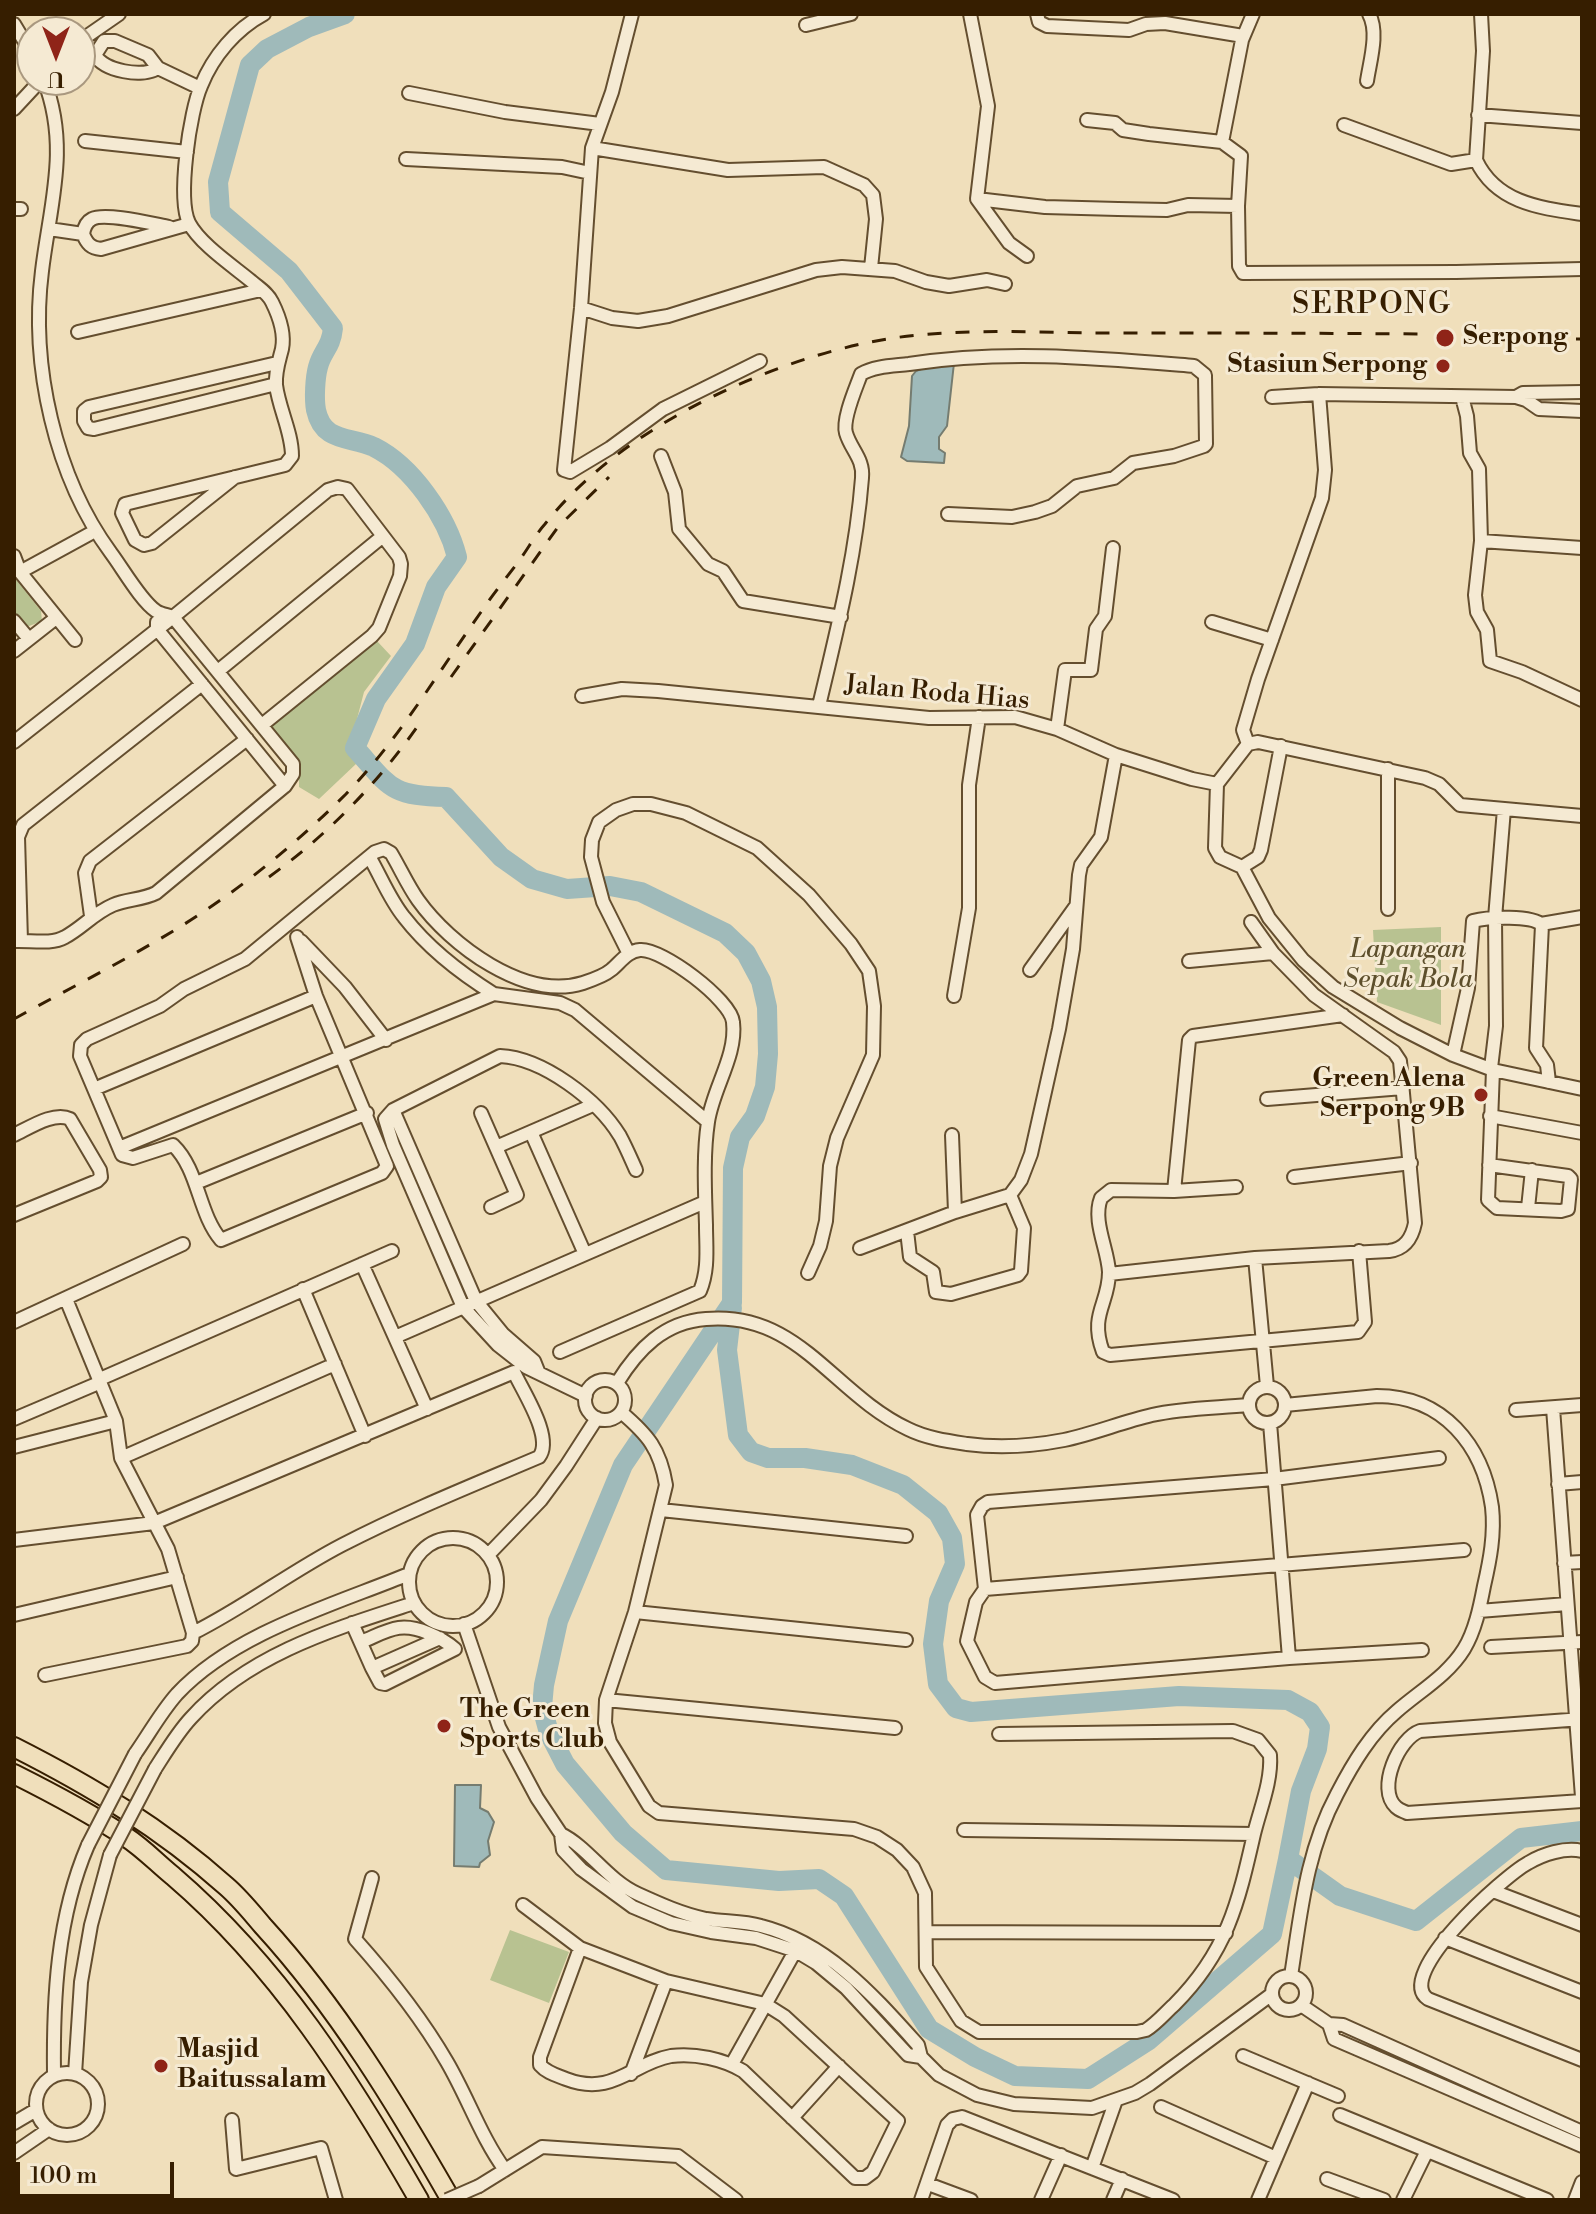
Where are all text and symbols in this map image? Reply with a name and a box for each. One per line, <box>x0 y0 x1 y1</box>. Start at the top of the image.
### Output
north arrow <box>16 16 96 96</box>
text: U <box>47 65 65 92</box>
district label: SERPONG <box>1292 288 1452 324</box>
place label: Serpong <box>1463 322 1568 354</box>
marker: Serpong <box>1434 327 1456 349</box>
place label: Stasiun Serpong <box>1228 350 1427 382</box>
marker: Stasiun Serpong <box>1434 357 1452 375</box>
street label: Jalan Roda Hias <box>843 670 1031 718</box>
park label: Lapangan Sepak Bola <box>1343 935 1473 996</box>
place label: Green Alena Serpong 9B <box>1312 1064 1465 1126</box>
marker: Green Alena Serpong 9B <box>1472 1086 1490 1104</box>
place label: The Green Sports Club <box>460 1695 604 1756</box>
marker: The Green Sports Club <box>435 1717 453 1735</box>
place label: Masjid Baitussalam <box>177 2035 327 2096</box>
marker: Masjid Baitussalam <box>152 2057 170 2075</box>
scale bar <box>20 2146 178 2196</box>
text: 100 m <box>30 2161 97 2191</box>

